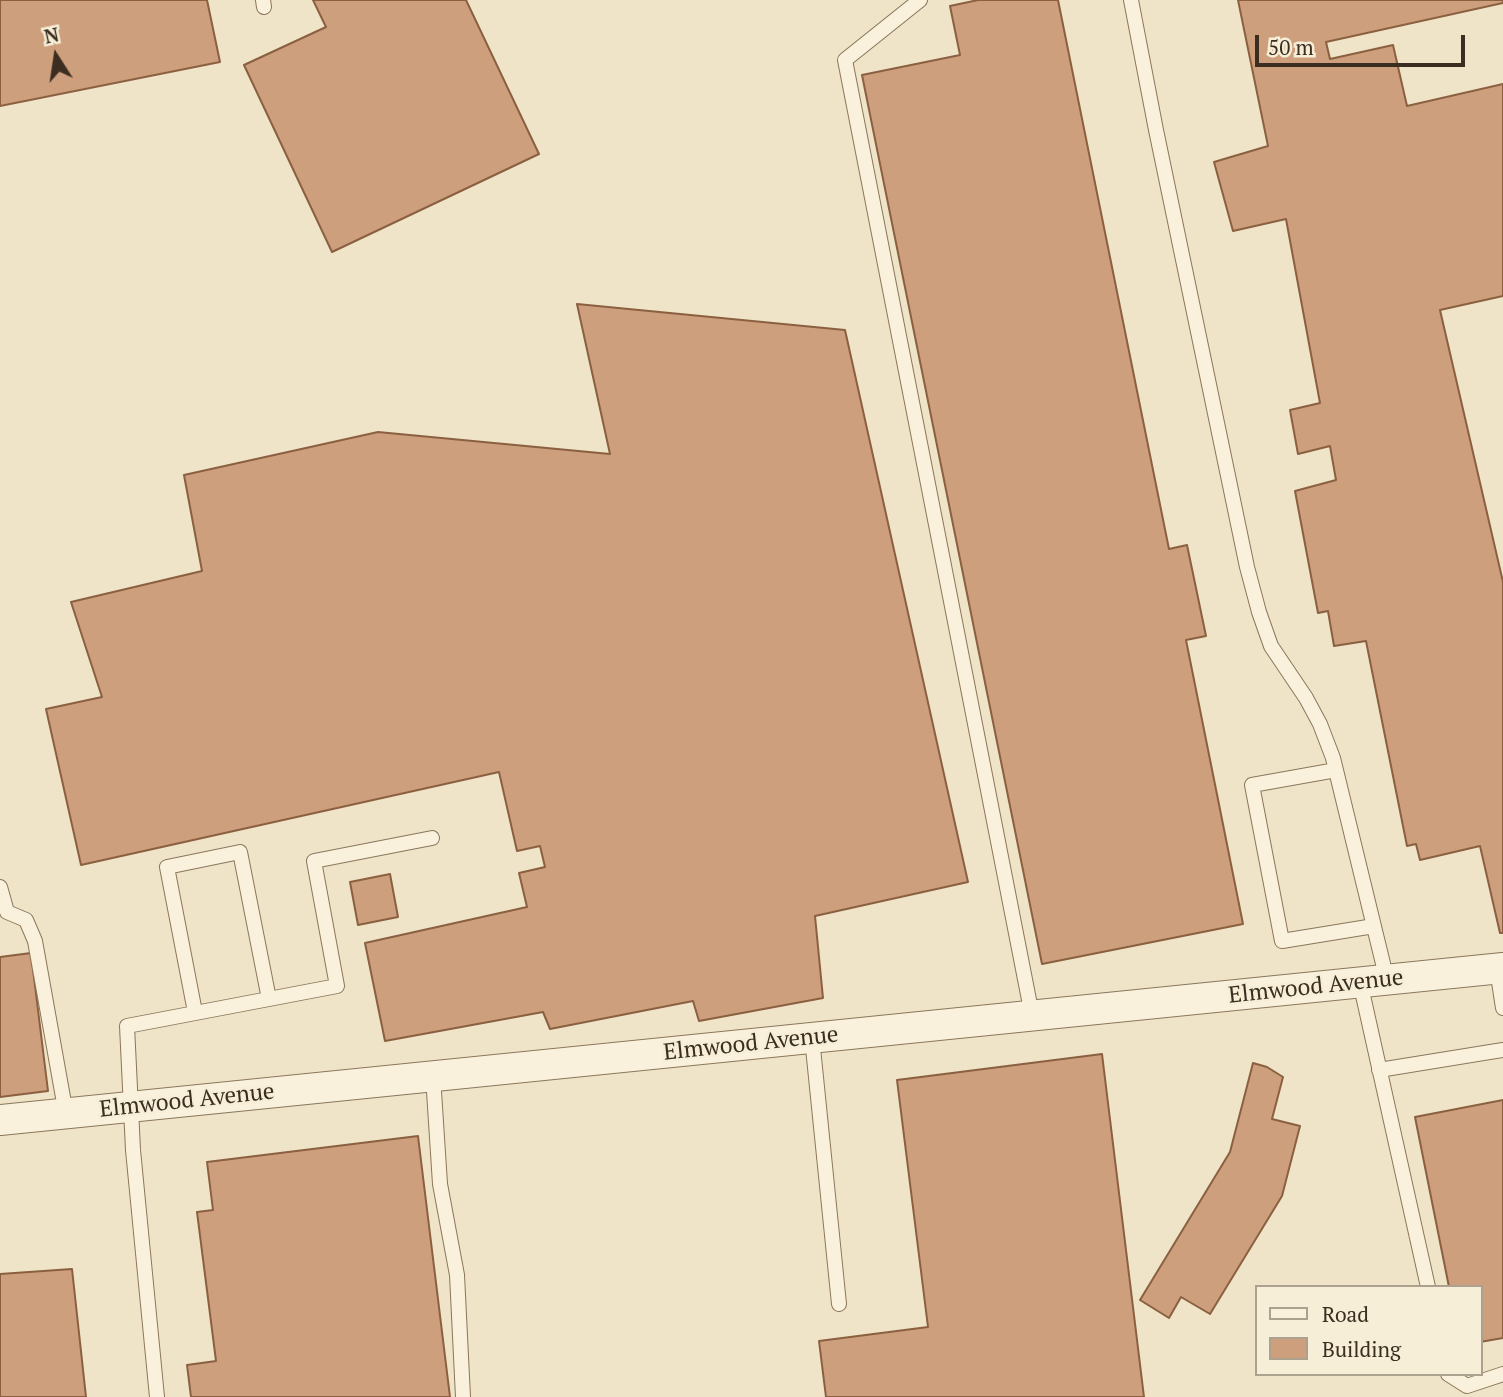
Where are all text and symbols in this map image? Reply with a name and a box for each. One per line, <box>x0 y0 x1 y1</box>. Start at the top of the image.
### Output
north arrow <box>21 21 91 91</box>
text: N <box>42 21 61 49</box>
scale bar <box>1258 21 1468 65</box>
text: 50 m <box>1268 33 1314 61</box>
street label: Elmwood Avenue <box>1227 964 1405 1010</box>
street label: Elmwood Avenue <box>662 1021 840 1067</box>
street label: Elmwood Avenue <box>98 1078 276 1124</box>
legend <box>1254 1285 1482 1376</box>
text: Road <box>1322 1300 1369 1328</box>
text: Building <box>1322 1335 1401 1363</box>

